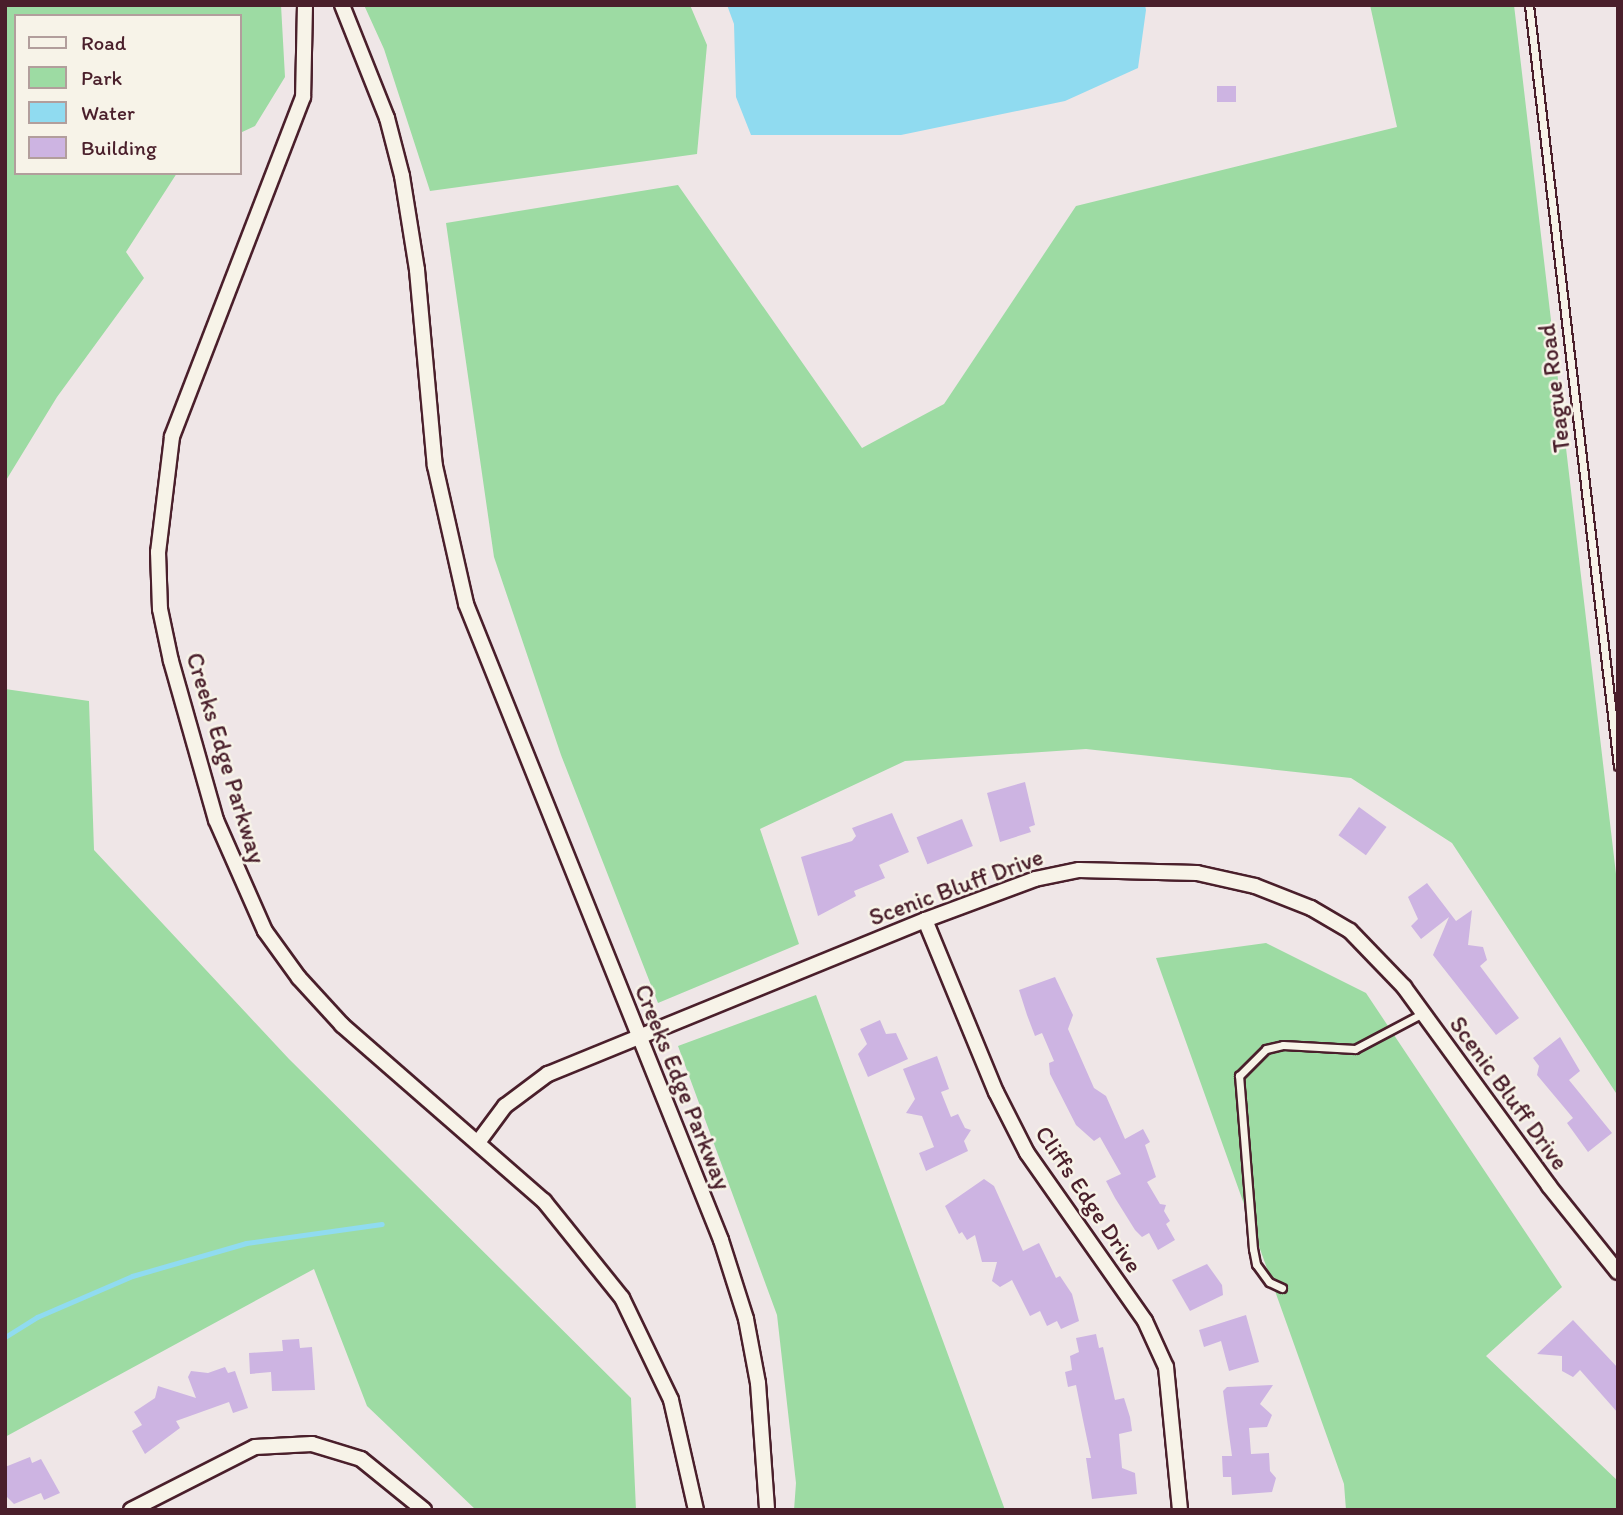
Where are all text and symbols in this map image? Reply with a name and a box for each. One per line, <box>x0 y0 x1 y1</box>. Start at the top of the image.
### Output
legend <box>14 14 242 175</box>
text: Road <box>81 30 126 55</box>
text: Park <box>81 65 122 90</box>
text: Water <box>81 100 135 125</box>
text: Building <box>81 135 157 160</box>
street label: Teague Road <box>1532 322 1576 454</box>
street label: Creeks Edge Parkway <box>180 649 272 867</box>
street label: Scenic Bluff Drive <box>864 842 1048 932</box>
street label: Creeks Edge Parkway <box>629 980 737 1194</box>
street label: Scenic Bluff Drive <box>1443 1010 1575 1176</box>
street label: Cliffs Edge Drive <box>1029 1120 1149 1278</box>

